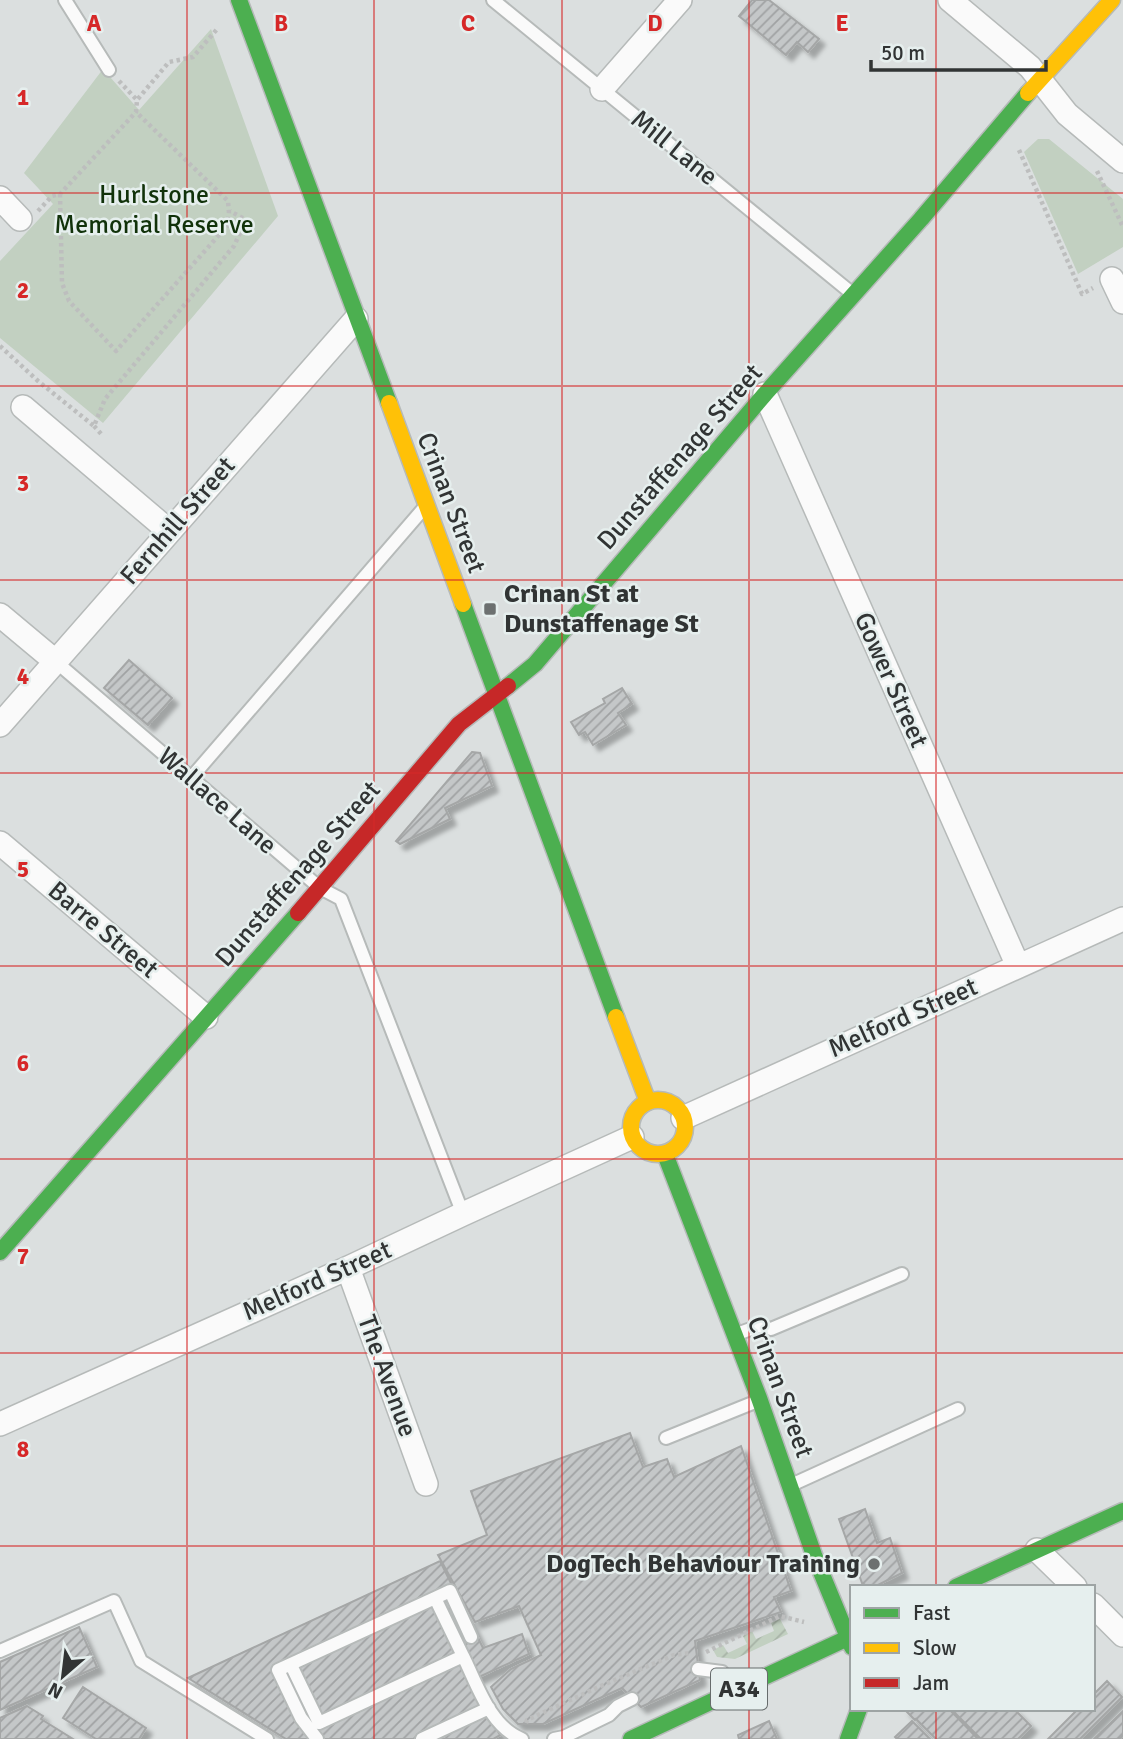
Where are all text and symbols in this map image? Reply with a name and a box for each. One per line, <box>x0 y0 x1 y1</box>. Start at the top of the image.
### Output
text: A <box>87 9 102 38</box>
text: B <box>274 9 288 38</box>
text: C <box>461 9 475 38</box>
text: D <box>647 9 663 38</box>
text: E <box>835 9 849 38</box>
scale bar <box>871 28 1046 72</box>
text: 50 m <box>881 40 925 66</box>
text: 1 <box>17 83 29 112</box>
street label: Mill Lane <box>624 103 724 193</box>
park label: Hurlstone Memorial Reserve <box>54 179 254 241</box>
text: 2 <box>17 276 29 305</box>
street label: Dunstaffenage Street <box>591 358 769 556</box>
street label: Crinan Street <box>410 428 492 578</box>
street label: Fernhill Street <box>114 450 242 592</box>
text: 3 <box>17 469 29 498</box>
place label: Crinan St at Dunstaffenage St <box>504 578 699 640</box>
marker: Crinan St at Dunstaffenage St <box>482 601 498 617</box>
street label: Gower Street <box>847 608 935 752</box>
text: 4 <box>17 662 29 691</box>
street label: Wallace Lane <box>151 741 283 861</box>
street label: Dunstaffenage Street <box>209 775 387 973</box>
text: 5 <box>17 855 29 884</box>
street label: Barre Street <box>41 875 165 985</box>
street label: Melford Street <box>823 971 983 1065</box>
text: 6 <box>17 1049 29 1078</box>
street label: Melford Street <box>237 1234 397 1328</box>
text: 7 <box>17 1242 29 1271</box>
street label: The Avenue <box>350 1311 424 1441</box>
street label: Crinan Street <box>740 1312 820 1462</box>
text: 8 <box>17 1435 29 1464</box>
place label: DogTech Behaviour Training <box>546 1548 860 1580</box>
marker: DogTech Behaviour Training <box>866 1556 882 1572</box>
legend <box>850 1585 1095 1711</box>
text: Fast <box>913 1600 950 1626</box>
text: Slow <box>913 1635 957 1661</box>
north arrow <box>28 1641 98 1711</box>
road number: A34 <box>711 1668 767 1709</box>
text: Jam <box>913 1670 949 1696</box>
text: N <box>44 1676 67 1704</box>

